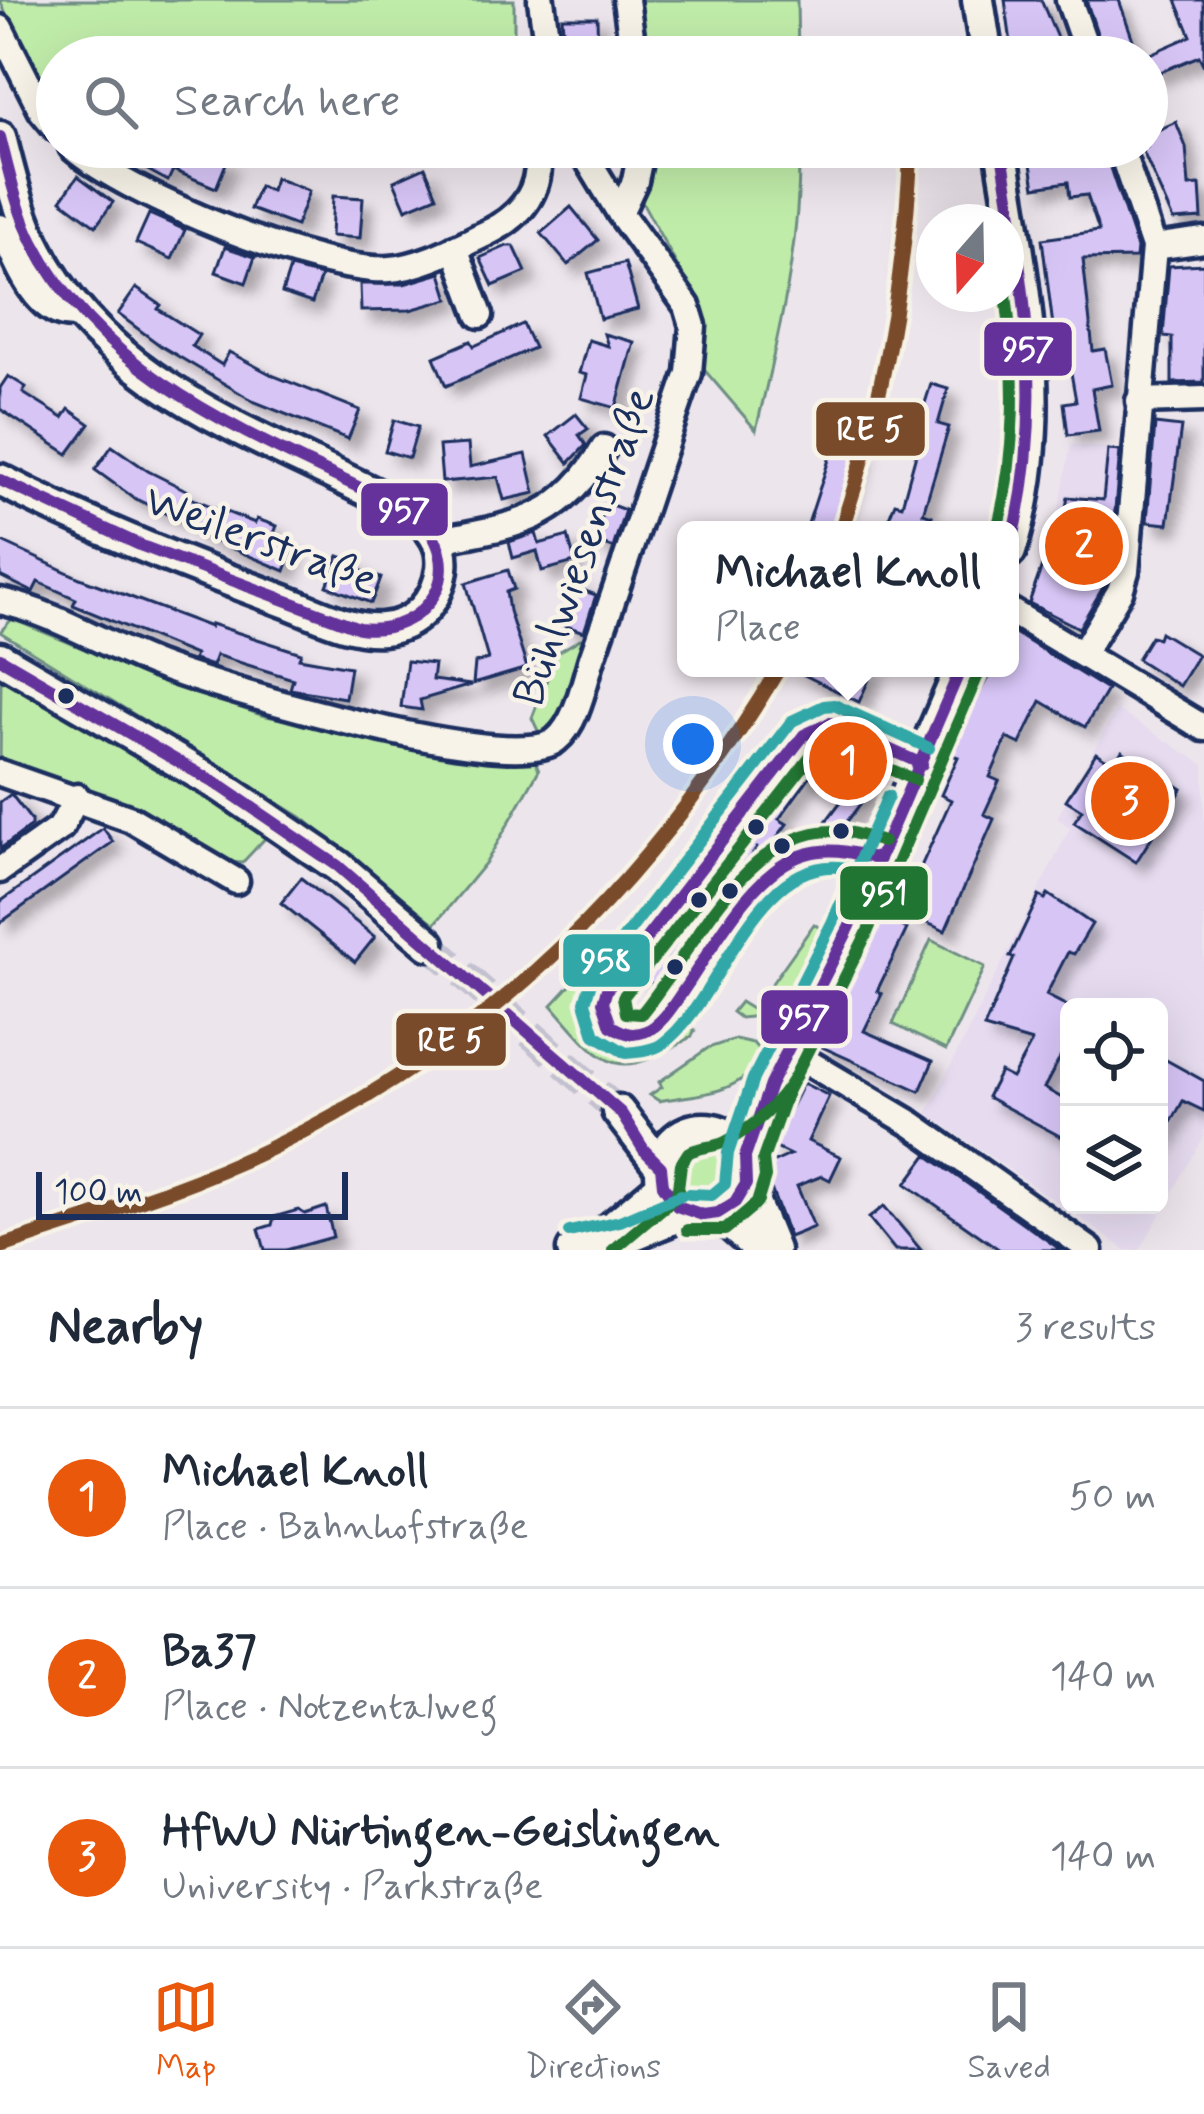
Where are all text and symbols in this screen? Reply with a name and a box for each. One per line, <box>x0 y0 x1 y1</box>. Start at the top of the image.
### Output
search box <box>36 36 1168 168</box>
icon: search <box>78 69 144 135</box>
text: Search here <box>174 73 401 132</box>
north arrow <box>916 204 1024 312</box>
line badge: 957 <box>982 320 1074 378</box>
text: 957 <box>1002 329 1054 373</box>
street label: Bühlwiesenstraße <box>500 380 670 715</box>
line badge: RE 5 <box>814 400 927 458</box>
text: RE 5 <box>836 409 904 453</box>
street label: Weilerstraße <box>136 472 385 611</box>
line badge: 957 <box>359 481 450 538</box>
text: 957 <box>378 490 430 534</box>
pin: 2 <box>1045 501 1123 591</box>
popup <box>677 521 1019 677</box>
text: Michael Knoll <box>715 544 981 603</box>
text: Place <box>715 603 801 654</box>
unlabelled marker <box>55 685 77 707</box>
your location <box>663 714 723 774</box>
pin: 1 <box>809 716 887 806</box>
pin: 3 <box>1091 756 1169 846</box>
unlabelled marker <box>745 816 767 838</box>
unlabelled marker <box>830 820 852 842</box>
unlabelled marker <box>771 835 793 857</box>
line badge: 951 <box>838 864 930 922</box>
text: 951 <box>861 874 907 918</box>
unlabelled marker <box>719 880 741 902</box>
unlabelled marker <box>688 889 710 911</box>
line badge: 958 <box>561 932 652 989</box>
text: 958 <box>580 941 632 985</box>
unlabelled marker <box>664 956 686 978</box>
line badge: 957 <box>759 988 850 1046</box>
text: 957 <box>778 997 830 1041</box>
map controls <box>1060 998 1168 1214</box>
button: locate <box>1060 998 1168 1106</box>
line badge: RE 5 <box>394 1011 508 1068</box>
text: RE 5 <box>417 1020 485 1064</box>
button: layers <box>1060 1106 1168 1214</box>
scale bar <box>36 1166 348 1219</box>
text: 100 m <box>54 1171 143 1215</box>
text: Nearby <box>48 1295 203 1361</box>
text: 3 results <box>1015 1303 1156 1354</box>
text: Michael Knoll <box>162 1443 428 1502</box>
text: 1 <box>78 1472 96 1523</box>
text: 50 m <box>1069 1472 1156 1523</box>
text: Place · Bahnhofstraße <box>162 1502 529 1553</box>
text: Ba37 <box>162 1623 257 1682</box>
text: 2 <box>77 1652 97 1703</box>
text: 140 m <box>1050 1652 1156 1703</box>
text: Place · Notzentalweg <box>162 1682 498 1733</box>
text: HfWU Nürtingen-Geislingen <box>162 1803 719 1862</box>
text: 3 <box>78 1832 96 1883</box>
text: 140 m <box>1050 1832 1156 1883</box>
text: University · Parkstraße <box>162 1862 543 1913</box>
tab: Map <box>153 1974 219 2090</box>
tab: Directions <box>525 1974 661 2090</box>
tab: Saved <box>967 1974 1051 2090</box>

